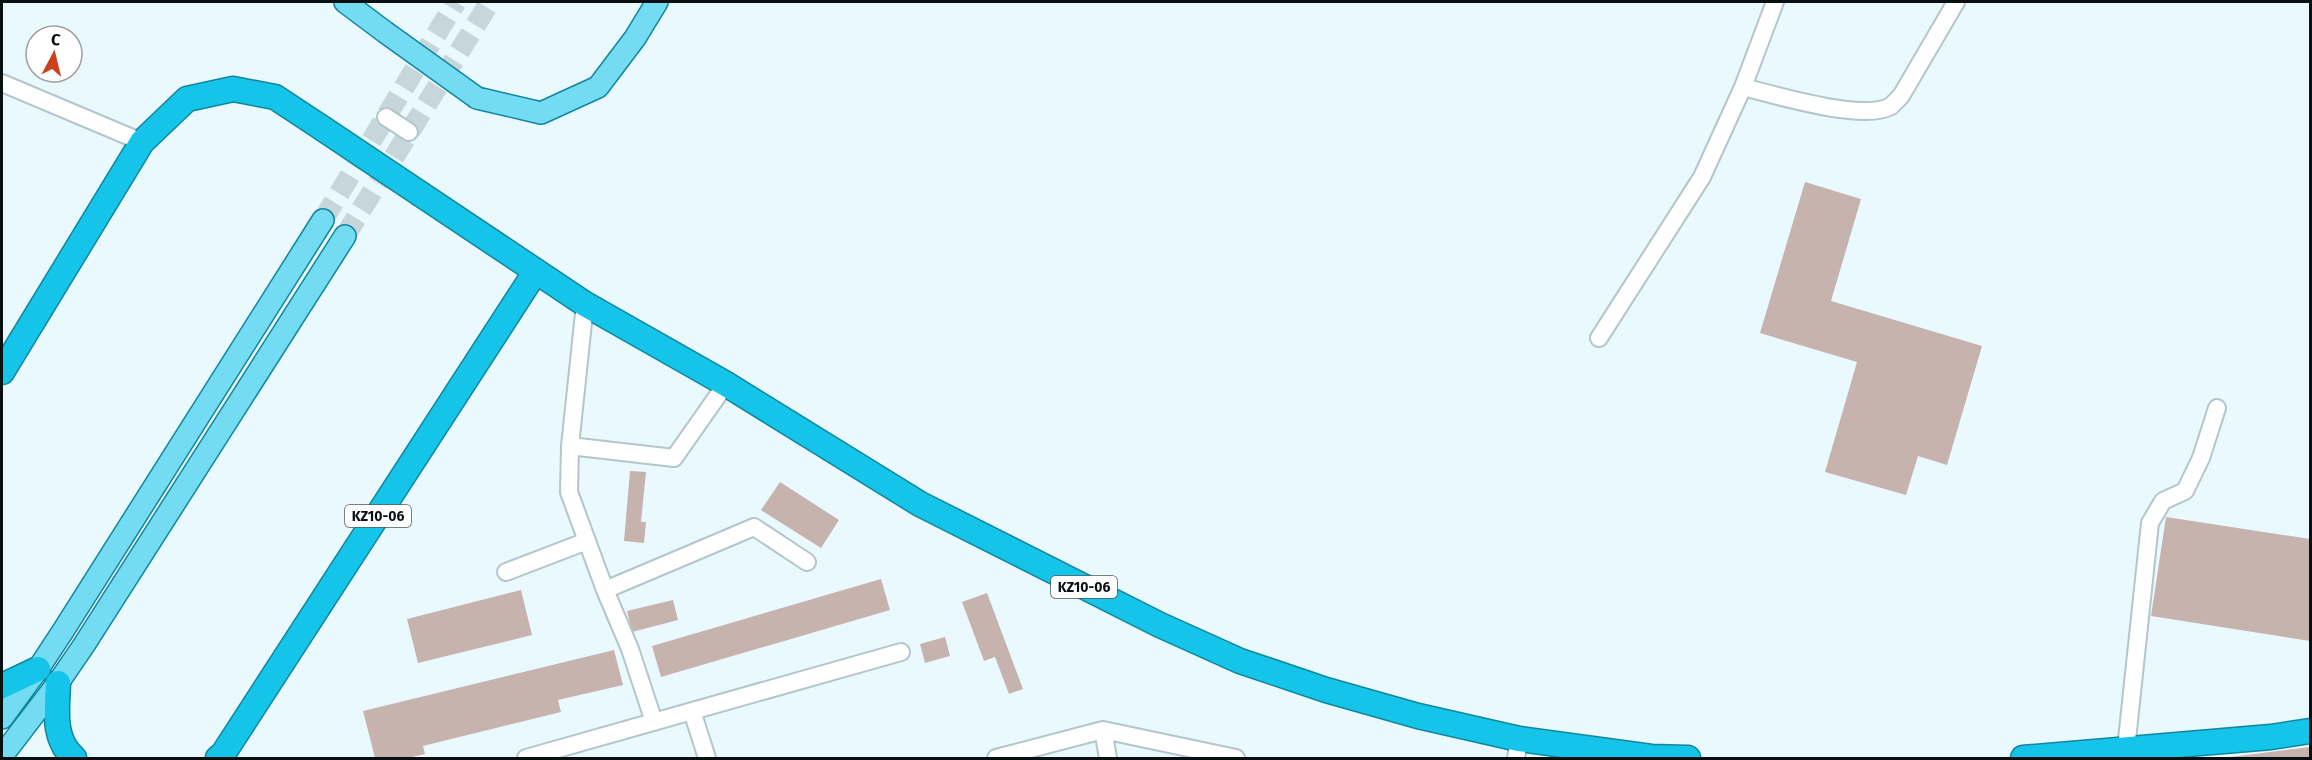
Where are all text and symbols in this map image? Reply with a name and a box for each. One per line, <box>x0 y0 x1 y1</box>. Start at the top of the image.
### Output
north arrow <box>24 24 84 84</box>
text: С <box>50 30 62 50</box>
road number: KZ10-06 <box>345 505 411 527</box>
road number: KZ10-06 <box>1051 576 1117 598</box>

